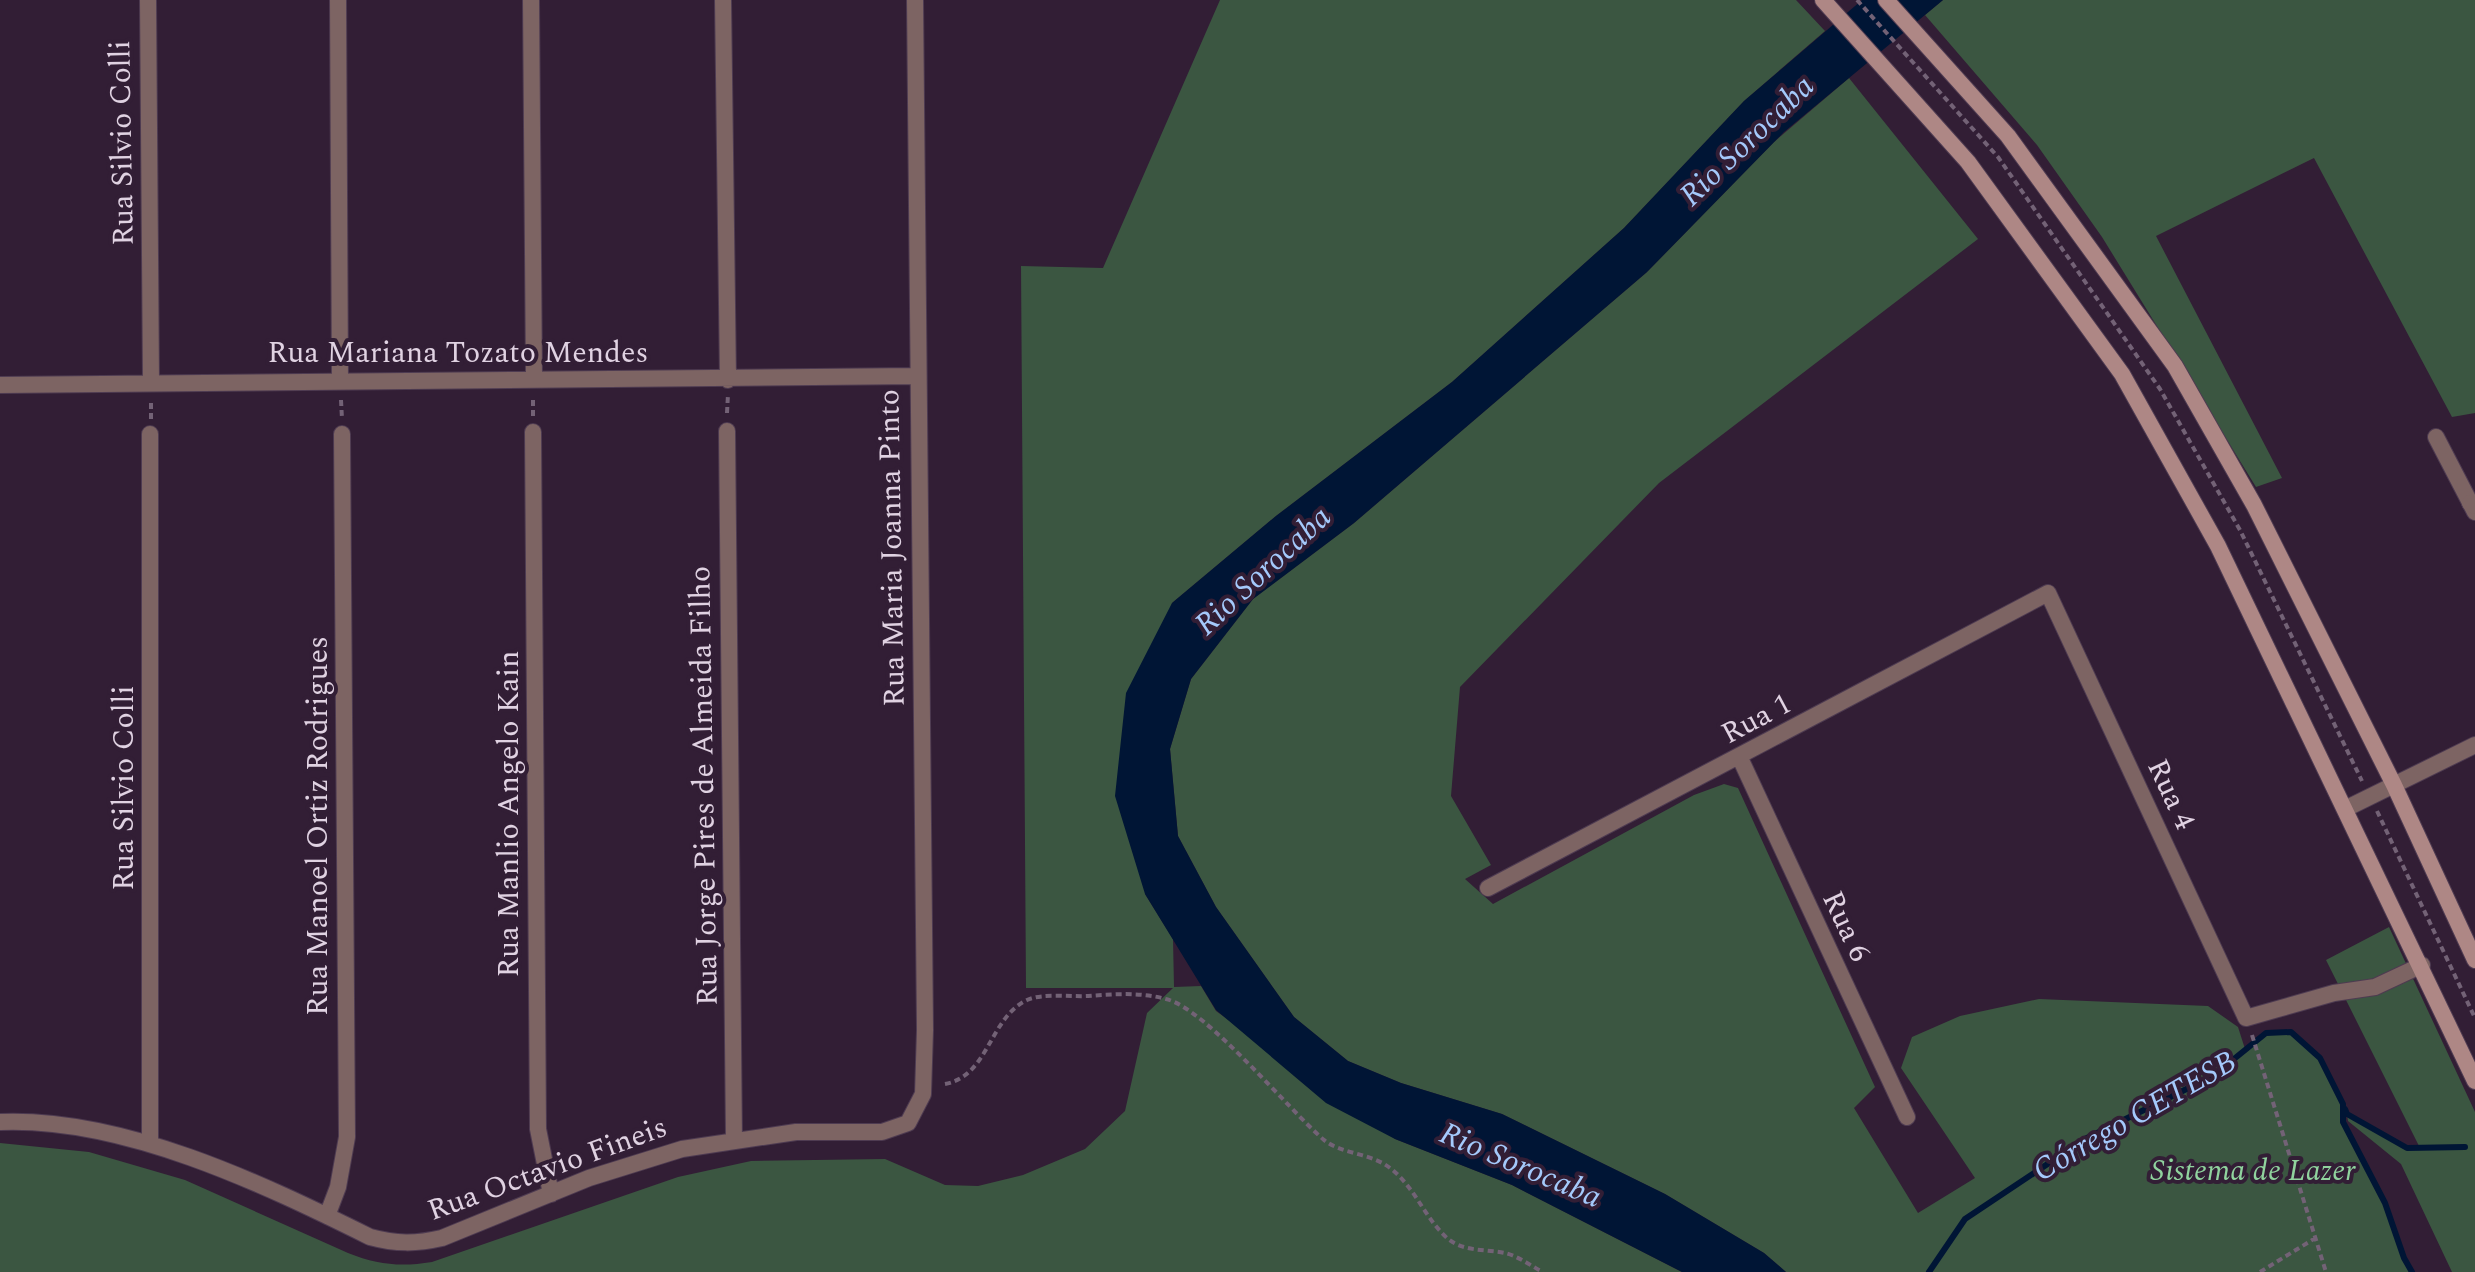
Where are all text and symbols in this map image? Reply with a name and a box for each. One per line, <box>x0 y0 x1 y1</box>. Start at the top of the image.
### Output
street label: Rua Silvio Colli <box>97 40 147 246</box>
water label: Rio Sorocaba <box>1668 64 1826 219</box>
street label: Rua Mariana Tozato Mendes <box>268 330 648 376</box>
street label: Rua Maria Joanna Pinto <box>866 389 918 707</box>
water label: Rio Sorocaba <box>1183 494 1343 648</box>
street label: Rua Jorge Pires de Almeida Filho <box>677 566 731 1006</box>
street label: Rua Manoel Ortiz Rodrigues <box>295 636 341 1016</box>
street label: Rua Manlio Angelo Kain <box>486 650 532 978</box>
street label: Rua 1 <box>1713 681 1800 757</box>
street label: Rua Silvio Colli <box>101 685 147 891</box>
street label: Rua 4 <box>2135 751 2208 838</box>
street label: Rua 6 <box>1810 883 1883 970</box>
water label: Córrego CETESB <box>2023 1038 2246 1195</box>
street label: Rua Octavio Fineis <box>421 1104 674 1234</box>
water label: Rio Sorocaba <box>1432 1109 1609 1222</box>
park label: Sistema de Lazer <box>2150 1148 2356 1194</box>

